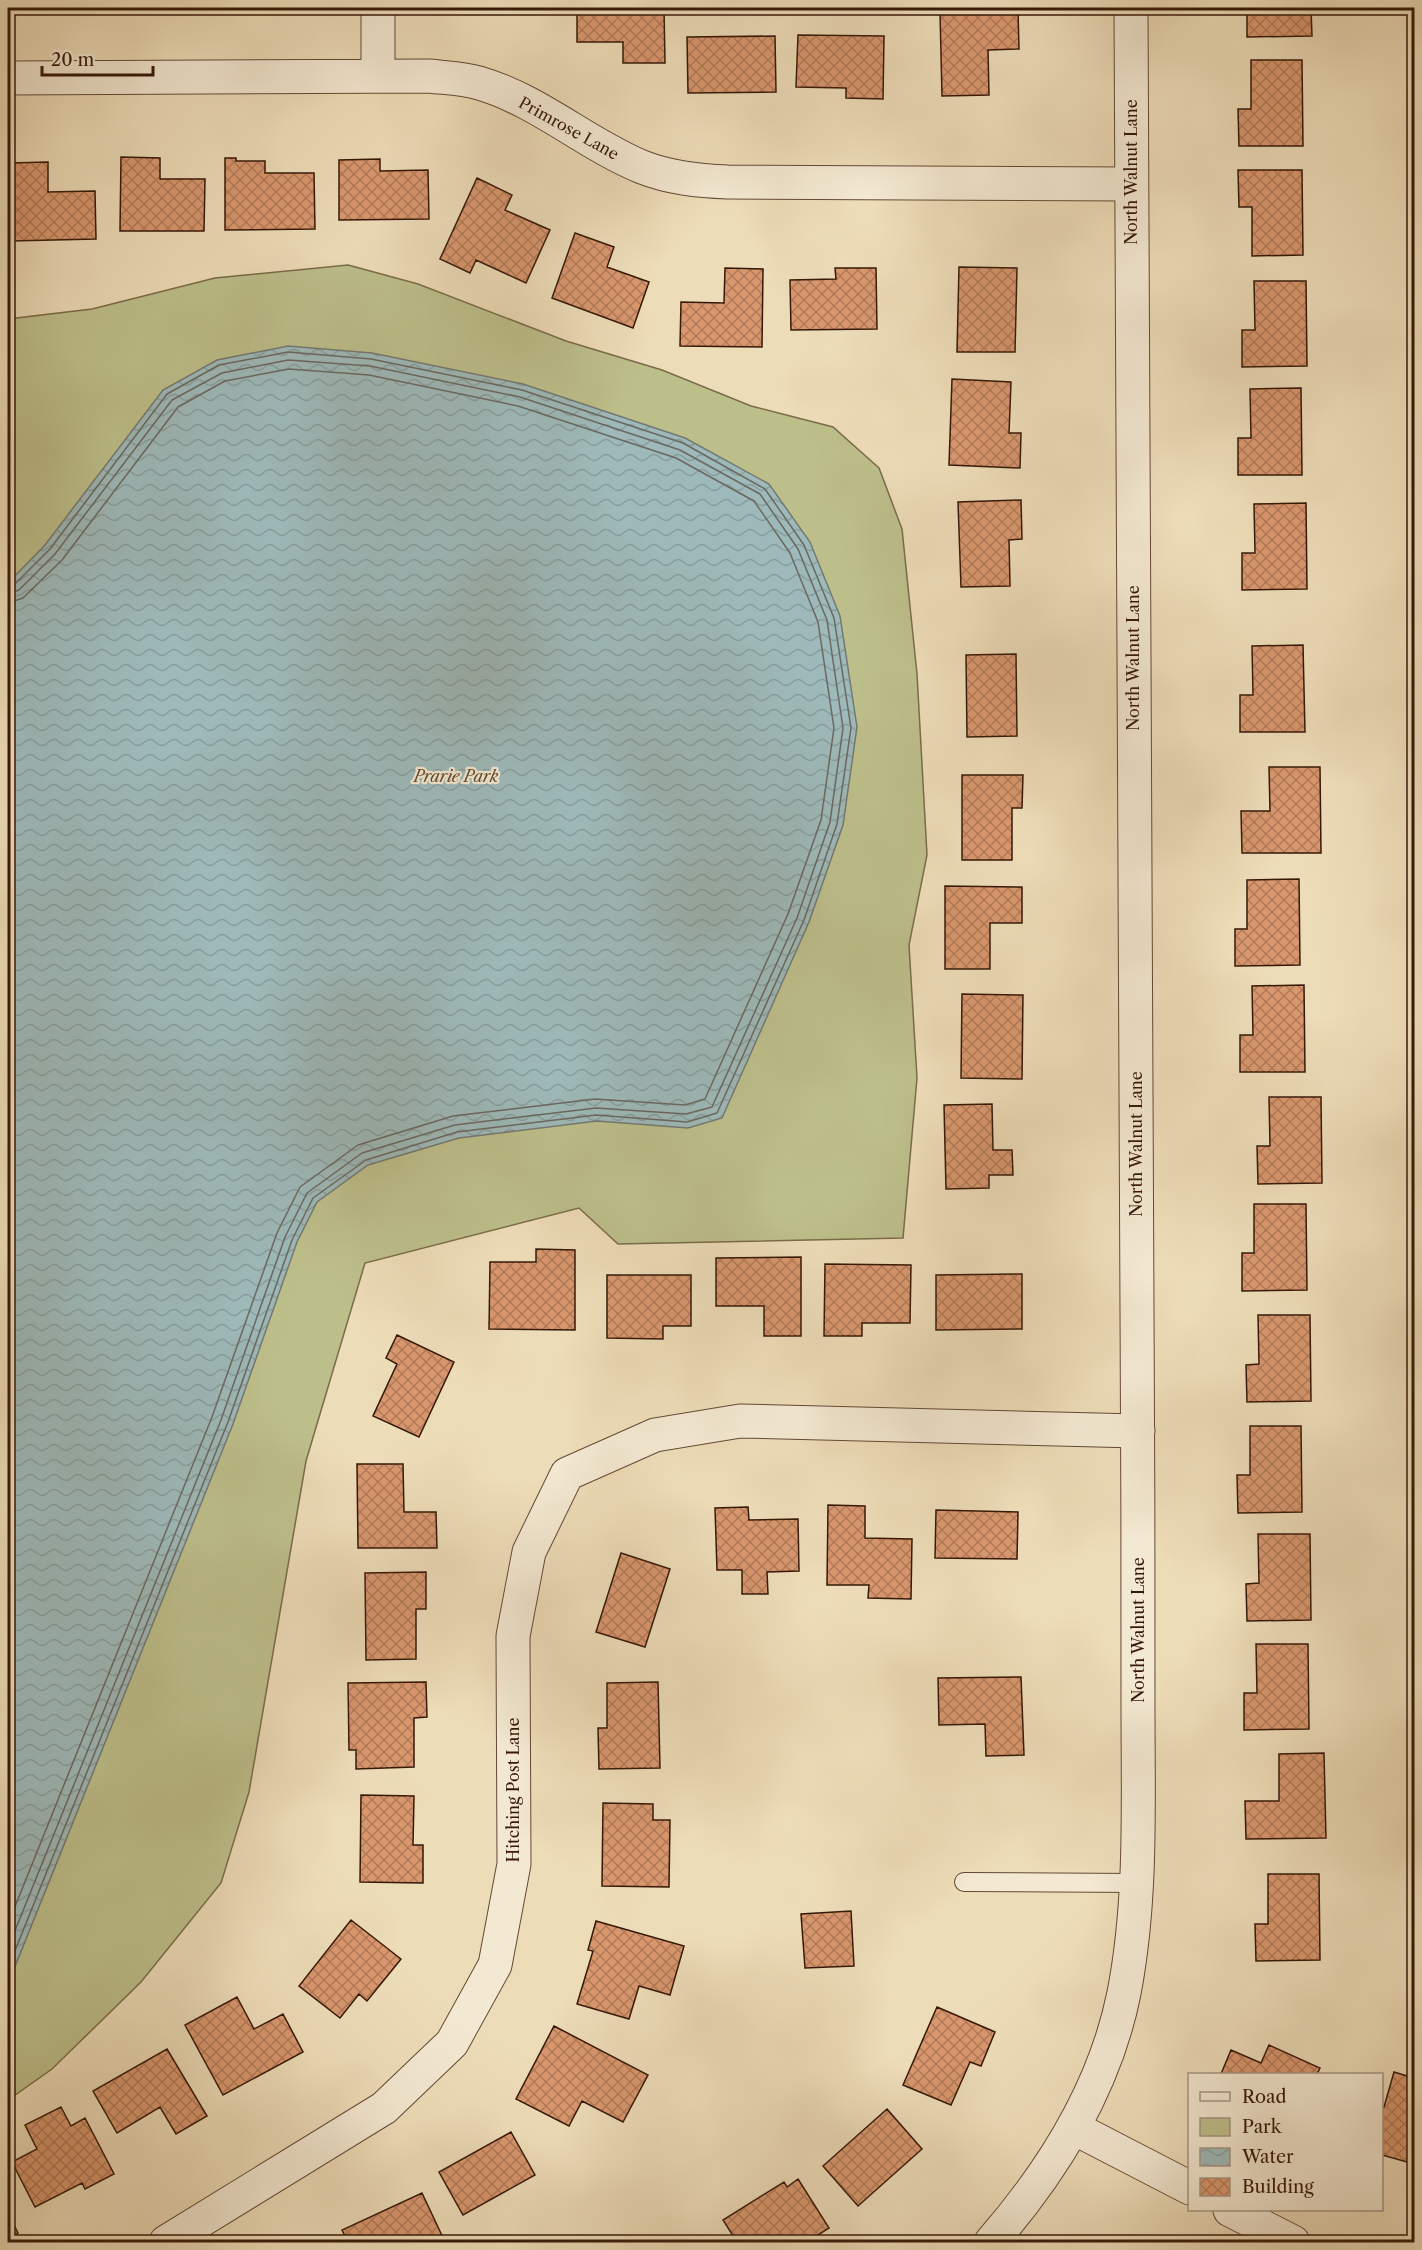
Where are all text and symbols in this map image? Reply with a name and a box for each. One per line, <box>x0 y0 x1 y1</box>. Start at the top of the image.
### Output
scale bar <box>42 39 153 77</box>
text: 20 m <box>51 49 95 71</box>
street label: Primrose Lane <box>515 92 623 164</box>
street label: North Walnut Lane <box>1121 99 1141 245</box>
street label: North Walnut Lane <box>1123 585 1143 731</box>
park label: Prarie Park <box>412 766 499 786</box>
street label: North Walnut Lane <box>1126 1071 1146 1217</box>
street label: North Walnut Lane <box>1128 1557 1148 1703</box>
street label: Hitching Post Lane <box>503 1718 523 1862</box>
legend <box>1188 2073 1383 2211</box>
text: Road <box>1242 2086 1287 2108</box>
text: Park <box>1242 2116 1283 2138</box>
text: Water <box>1241 2146 1294 2168</box>
text: Building <box>1242 2176 1314 2198</box>

